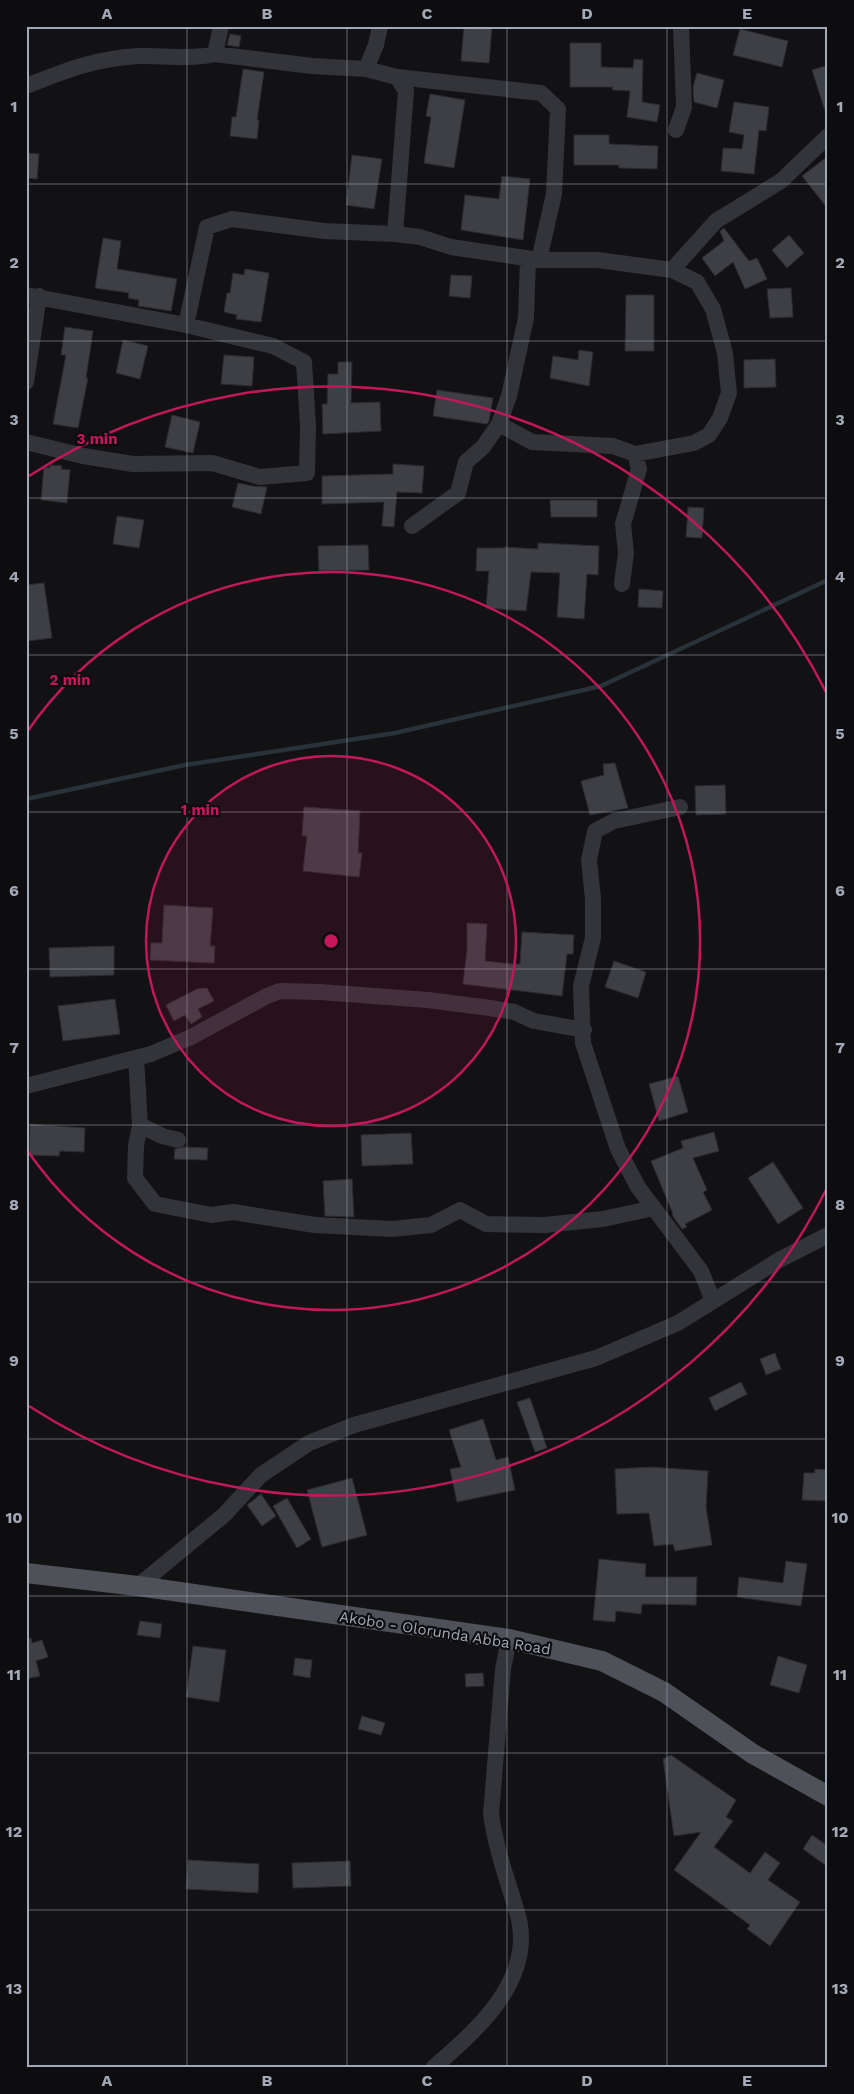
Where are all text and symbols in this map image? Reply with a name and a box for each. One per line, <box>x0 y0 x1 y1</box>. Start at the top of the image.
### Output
text: A <box>102 4 113 23</box>
text: B <box>262 4 273 23</box>
text: C <box>422 4 433 23</box>
text: D <box>581 4 593 23</box>
text: E <box>742 4 752 23</box>
text: 1 <box>11 97 17 116</box>
text: 1 <box>837 97 843 116</box>
text: 2 <box>9 253 19 272</box>
text: 2 <box>835 253 845 272</box>
text: 3 <box>9 410 19 429</box>
text: 3 <box>835 410 845 429</box>
text: 3 min <box>77 430 117 448</box>
text: 4 <box>9 567 19 586</box>
text: 4 <box>835 567 845 586</box>
text: 2 min <box>49 671 91 689</box>
text: 5 <box>9 724 19 743</box>
text: 5 <box>835 724 845 743</box>
text: 1 min <box>181 801 219 819</box>
text: 6 <box>9 881 19 900</box>
text: 6 <box>835 881 845 900</box>
centre of rings <box>322 932 340 950</box>
text: 7 <box>9 1038 19 1057</box>
text: 7 <box>835 1038 845 1057</box>
text: 8 <box>9 1195 19 1214</box>
text: 8 <box>835 1195 845 1214</box>
text: 9 <box>9 1351 19 1370</box>
text: 9 <box>835 1351 845 1370</box>
text: 10 <box>5 1508 23 1527</box>
text: 10 <box>831 1508 849 1527</box>
street label: Akobo - Olorunda Abba Road <box>338 1607 552 1659</box>
text: 11 <box>7 1665 21 1684</box>
text: 11 <box>833 1665 847 1684</box>
text: 12 <box>6 1822 22 1841</box>
text: 12 <box>832 1822 848 1841</box>
text: 13 <box>6 1979 22 1998</box>
text: 13 <box>832 1979 848 1998</box>
text: A <box>102 2071 113 2090</box>
text: B <box>262 2071 273 2090</box>
text: C <box>422 2071 433 2090</box>
text: D <box>581 2071 593 2090</box>
text: E <box>742 2071 752 2090</box>

